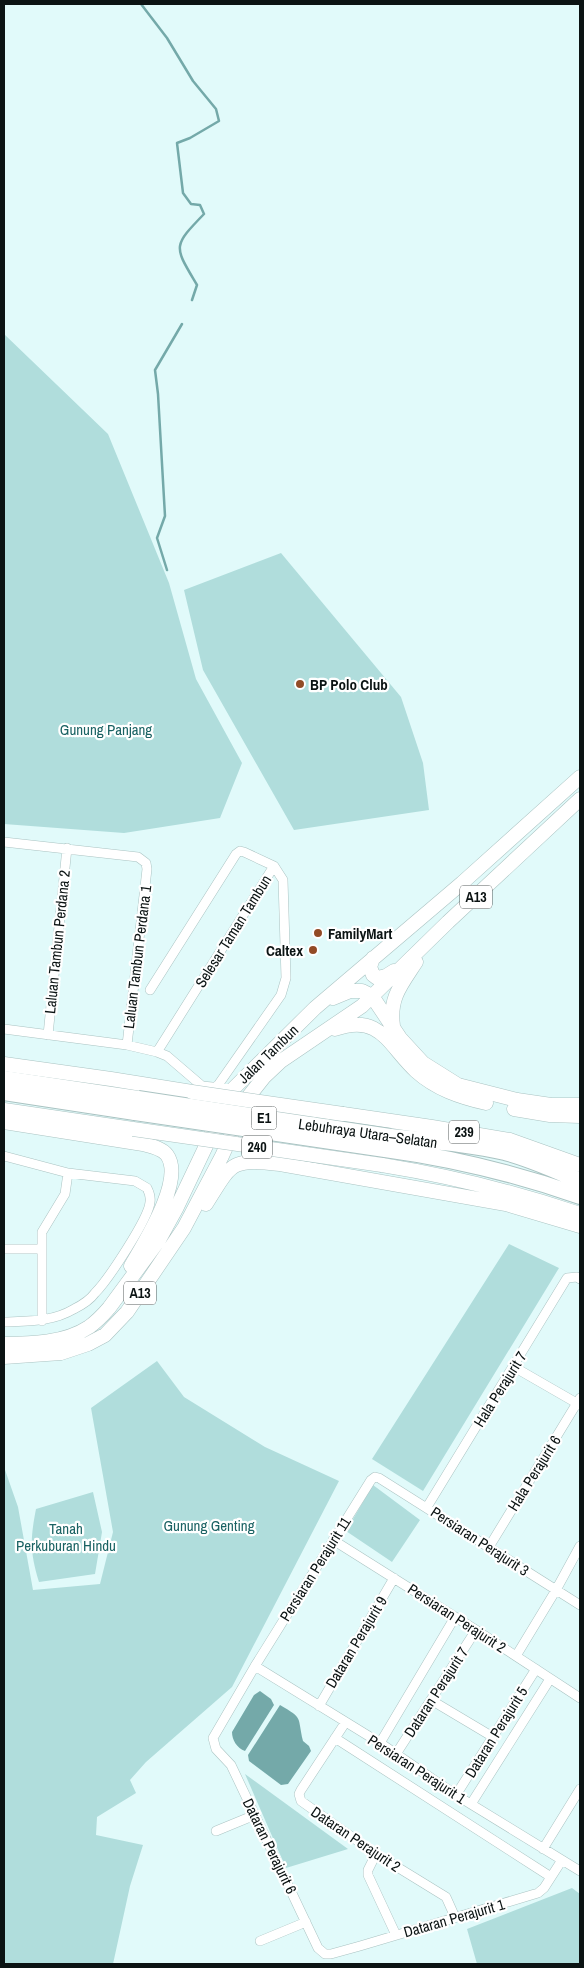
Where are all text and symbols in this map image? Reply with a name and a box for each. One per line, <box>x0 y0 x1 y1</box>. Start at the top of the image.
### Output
place label: BP Polo Club <box>310 674 388 695</box>
marker: BP Polo Club <box>294 678 306 690</box>
park label: Gunung Panjang <box>60 719 152 740</box>
street label: Laluan Tambun Perdana 2 <box>39 869 75 1015</box>
street label: Selesar Taman Tambun <box>190 871 276 991</box>
street label: Laluan Tambun Perdana 1 <box>118 884 156 1030</box>
road number: A13 <box>460 886 492 909</box>
place label: FamilyMart <box>328 923 392 944</box>
marker: FamilyMart <box>312 927 324 939</box>
place label: Caltex <box>266 940 303 961</box>
marker: Caltex <box>307 944 319 956</box>
street label: Jalan Tambun <box>233 1020 303 1088</box>
road number: E1 <box>252 1106 276 1130</box>
street label: Lebuhraya Utara–Selatan <box>297 1113 439 1153</box>
road number: 239 <box>449 1120 479 1144</box>
road number: 240 <box>242 1136 272 1158</box>
road number: A13 <box>124 1282 156 1305</box>
street label: Hala Perajurit 7 <box>468 1347 532 1431</box>
street label: Hala Perajurit 6 <box>502 1431 566 1515</box>
street label: Persiaran Perajurit 3 <box>427 1501 533 1581</box>
street label: Persiaran Perajurit 11 <box>274 1513 356 1625</box>
park label: Gunung Genting <box>164 1515 255 1536</box>
park label: Tanah Perkuburan Hindu <box>16 1518 116 1556</box>
street label: Persiaran Perajurit 2 <box>404 1578 510 1658</box>
street label: Dataran Perajurit 9 <box>320 1592 392 1692</box>
street label: Dataran Perajurit 7 <box>399 1643 473 1741</box>
street label: Dataran Perajurit 5 <box>460 1682 533 1782</box>
street label: Persiaran Perajurit 1 <box>364 1729 470 1809</box>
street label: Dataran Perajurit 6 <box>238 1795 302 1897</box>
street label: Dataran Perajurit 2 <box>307 1801 405 1877</box>
street label: Dataran Perajurit 1 <box>401 1894 507 1942</box>

